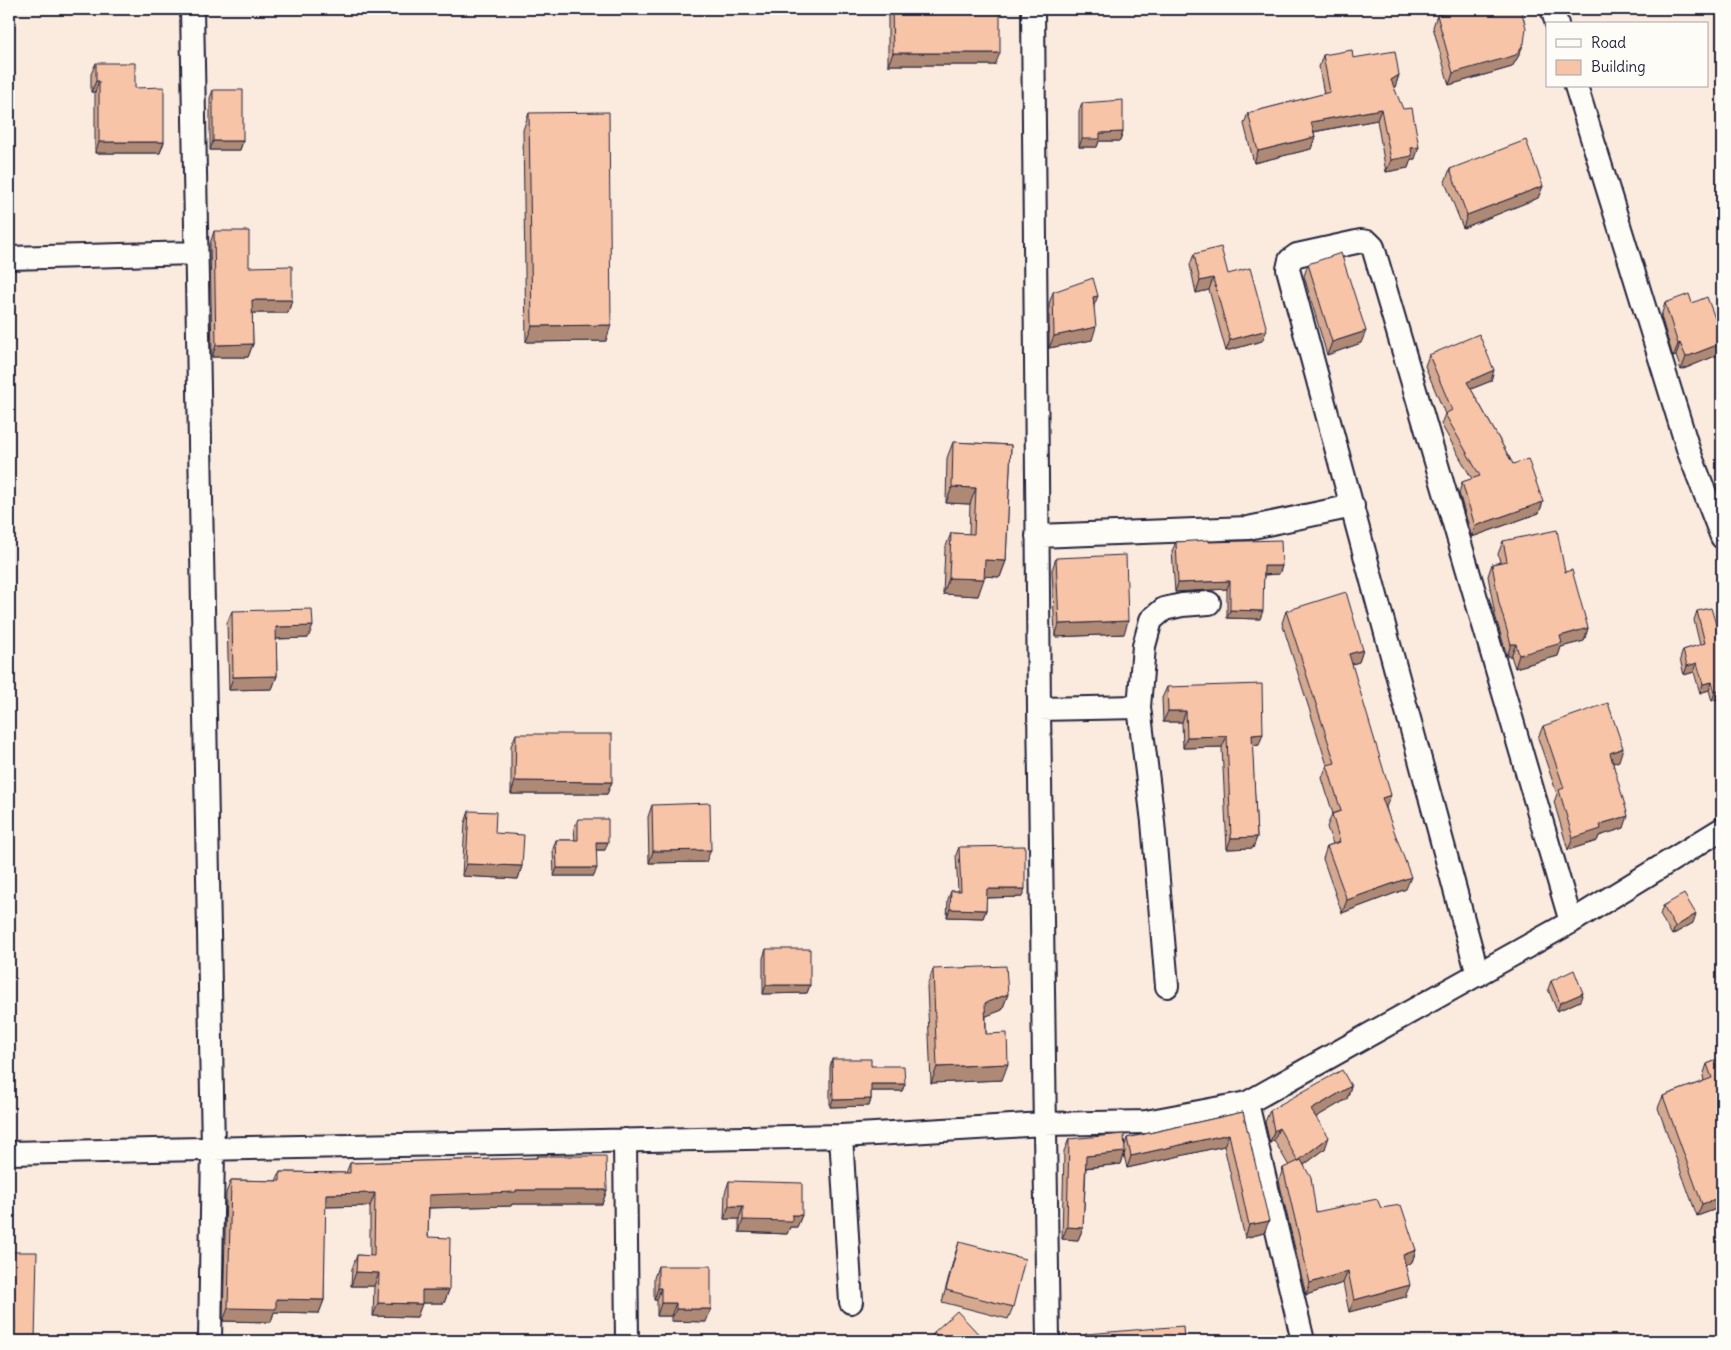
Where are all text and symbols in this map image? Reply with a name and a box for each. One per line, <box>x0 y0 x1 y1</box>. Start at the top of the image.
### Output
legend <box>1546 22 1708 88</box>
text: Road <box>1591 33 1626 52</box>
text: Building <box>1591 57 1646 76</box>

